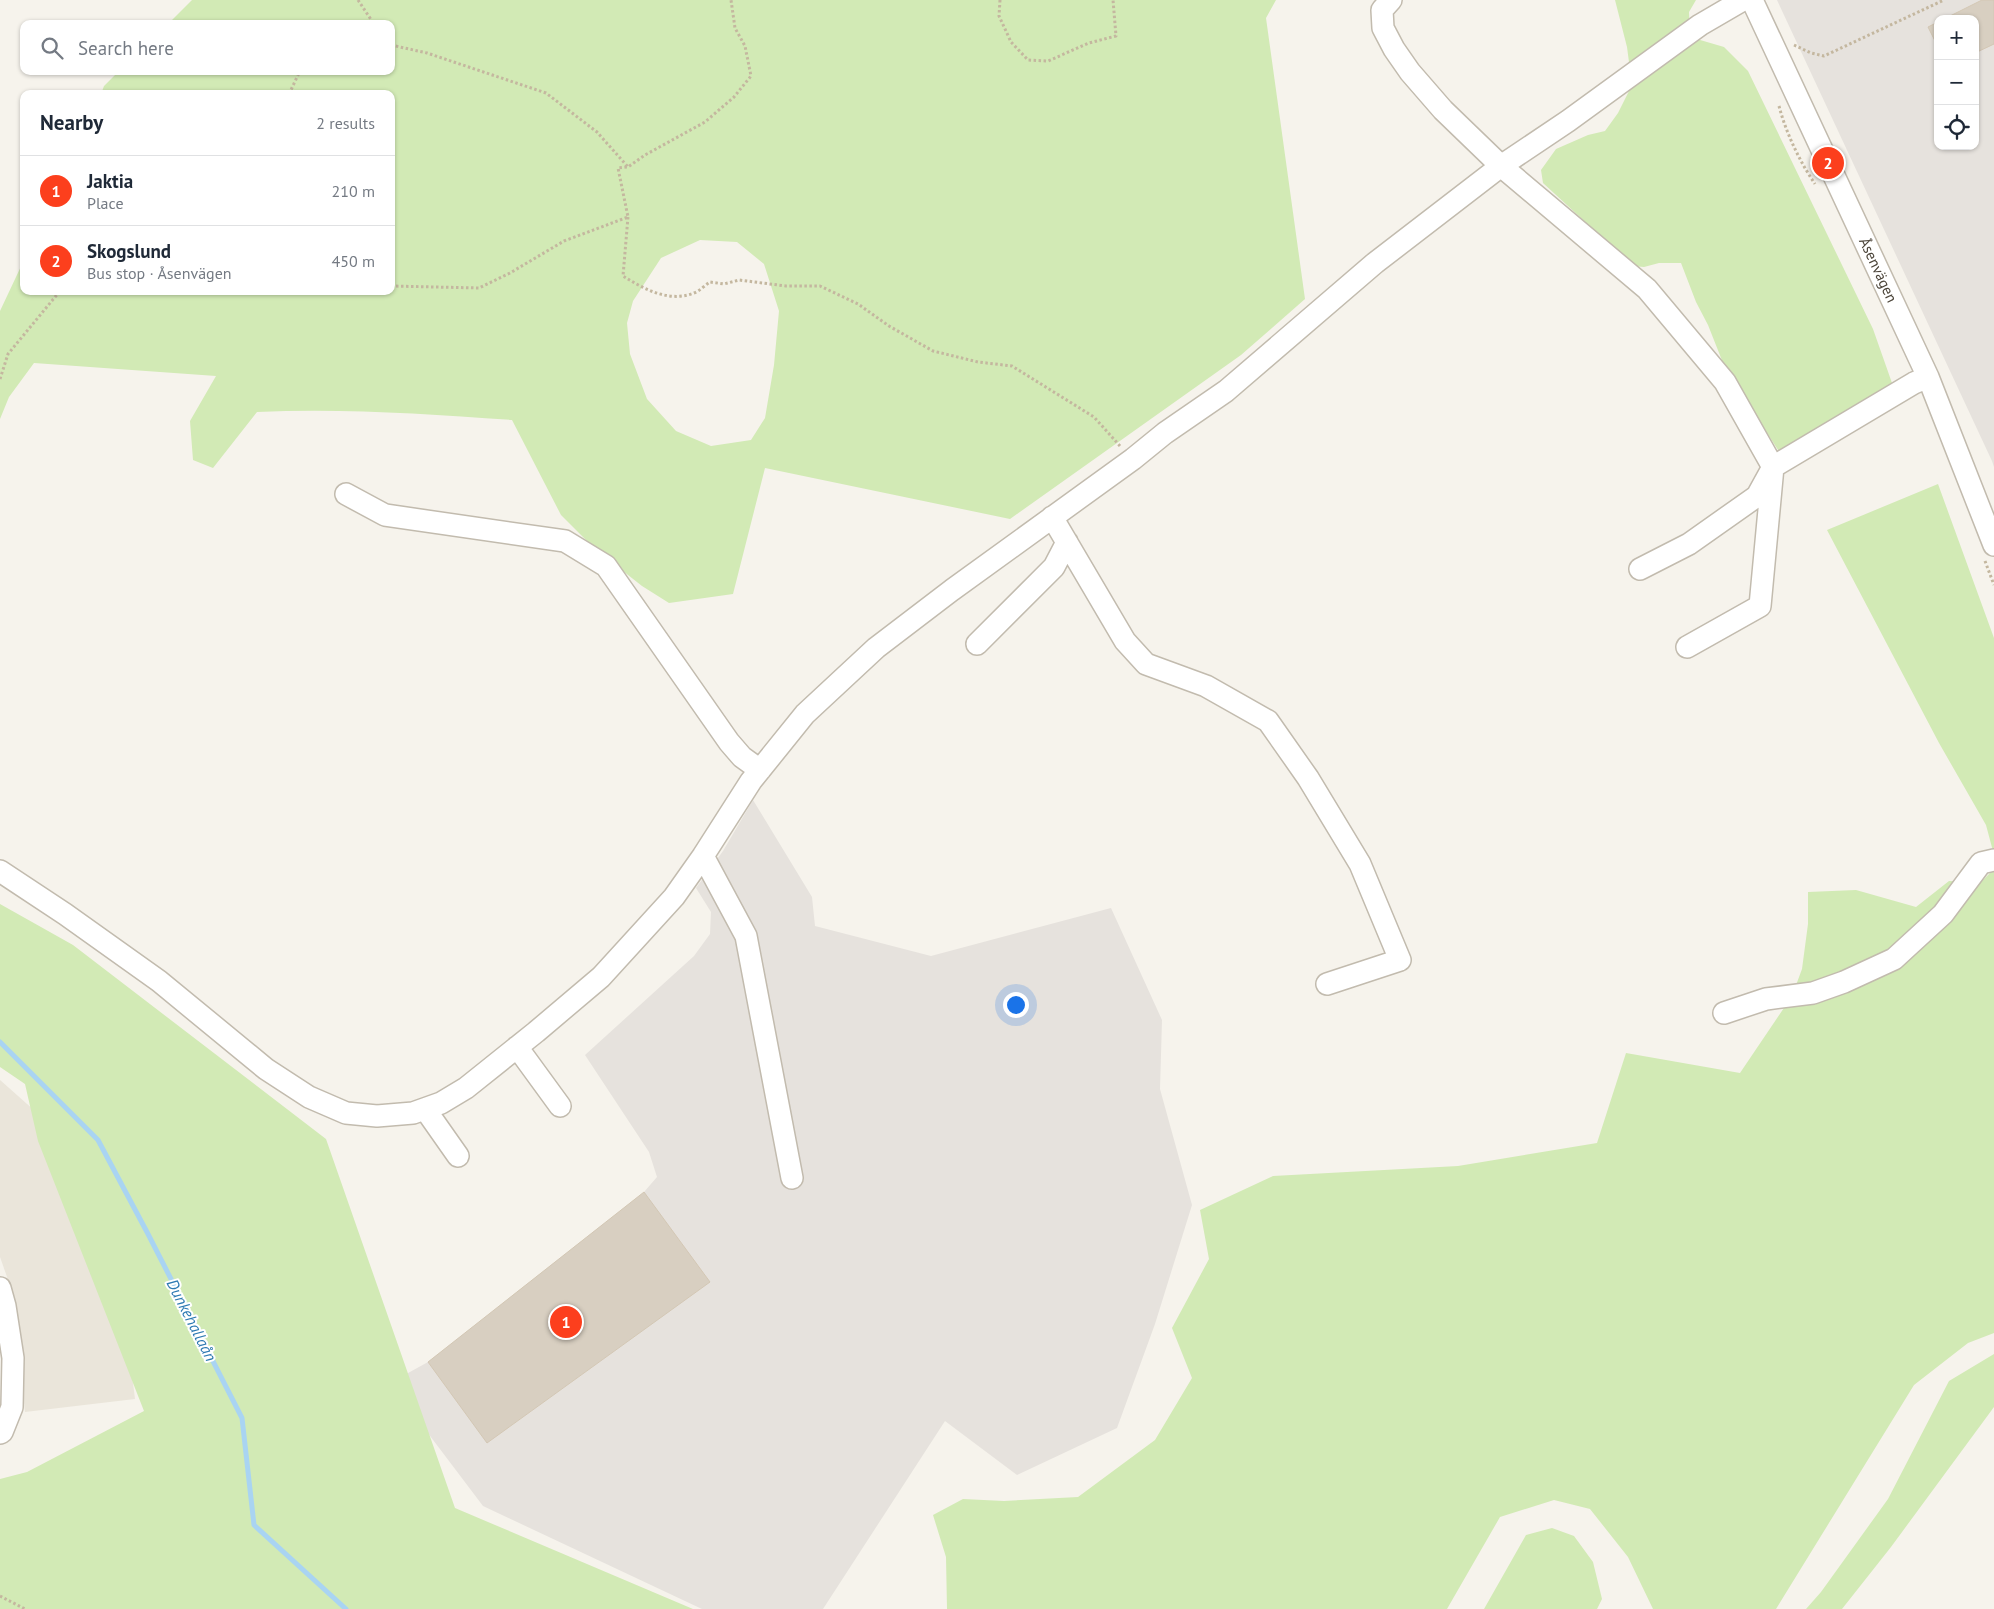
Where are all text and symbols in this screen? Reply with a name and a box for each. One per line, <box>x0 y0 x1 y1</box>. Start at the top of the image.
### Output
map controls <box>1934 15 1979 150</box>
button: + <box>1934 15 1979 60</box>
search box <box>20 20 395 75</box>
icon: search <box>38 34 66 62</box>
text: Search here <box>78 36 174 60</box>
button: − <box>1934 60 1979 105</box>
button: locate <box>1934 105 1979 150</box>
text: Nearby <box>40 109 103 136</box>
text: 2 results <box>316 113 375 133</box>
pin: 2 <box>1812 144 1844 182</box>
text: Jaktia <box>87 169 133 193</box>
text: 1 <box>51 181 61 201</box>
text: 210 m <box>332 181 375 201</box>
text: Place <box>87 193 124 213</box>
street label: Åsenvägen <box>1855 234 1902 305</box>
text: Skogslund <box>87 239 171 263</box>
text: 2 <box>51 251 61 271</box>
text: 450 m <box>332 251 375 271</box>
text: Bus stop · Åsenvägen <box>87 263 232 283</box>
your location <box>1003 992 1029 1018</box>
water label: Dunkehallaån <box>163 1276 221 1364</box>
pin: 1 <box>550 1303 582 1341</box>

